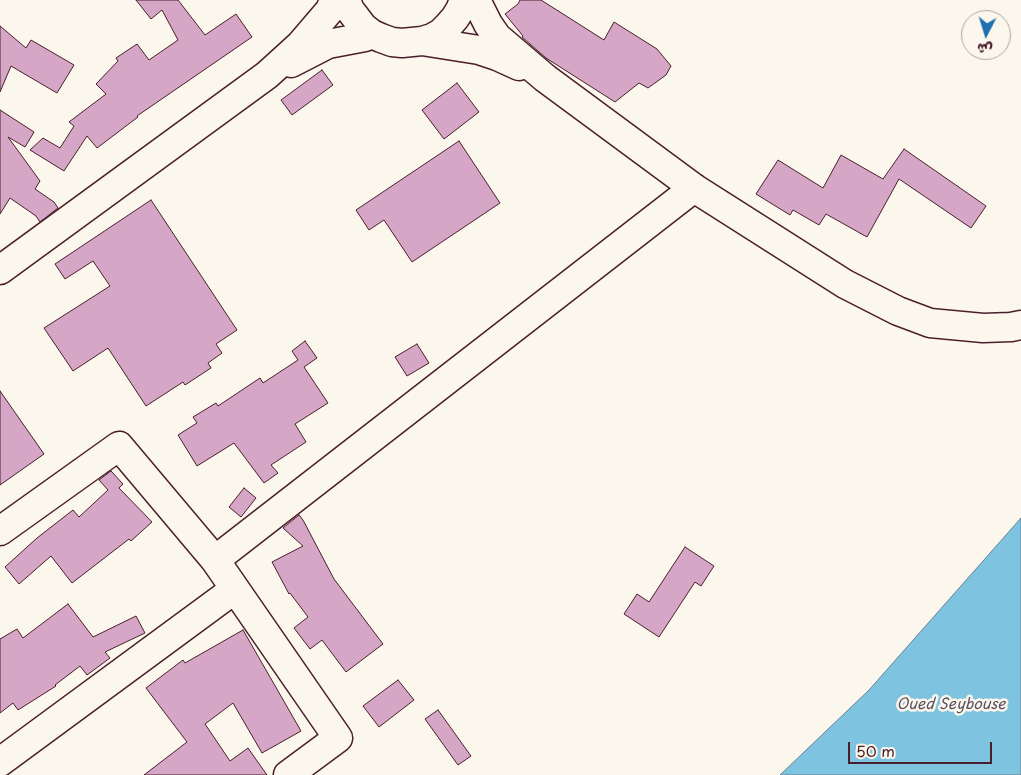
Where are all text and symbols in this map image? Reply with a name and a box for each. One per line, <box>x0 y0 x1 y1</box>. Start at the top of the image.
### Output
north arrow <box>961 10 1011 60</box>
text: ش <box>976 38 993 61</box>
water label: Oued Seybouse <box>897 696 1005 714</box>
scale bar <box>851 732 995 764</box>
text: 50 m <box>856 739 895 762</box>

